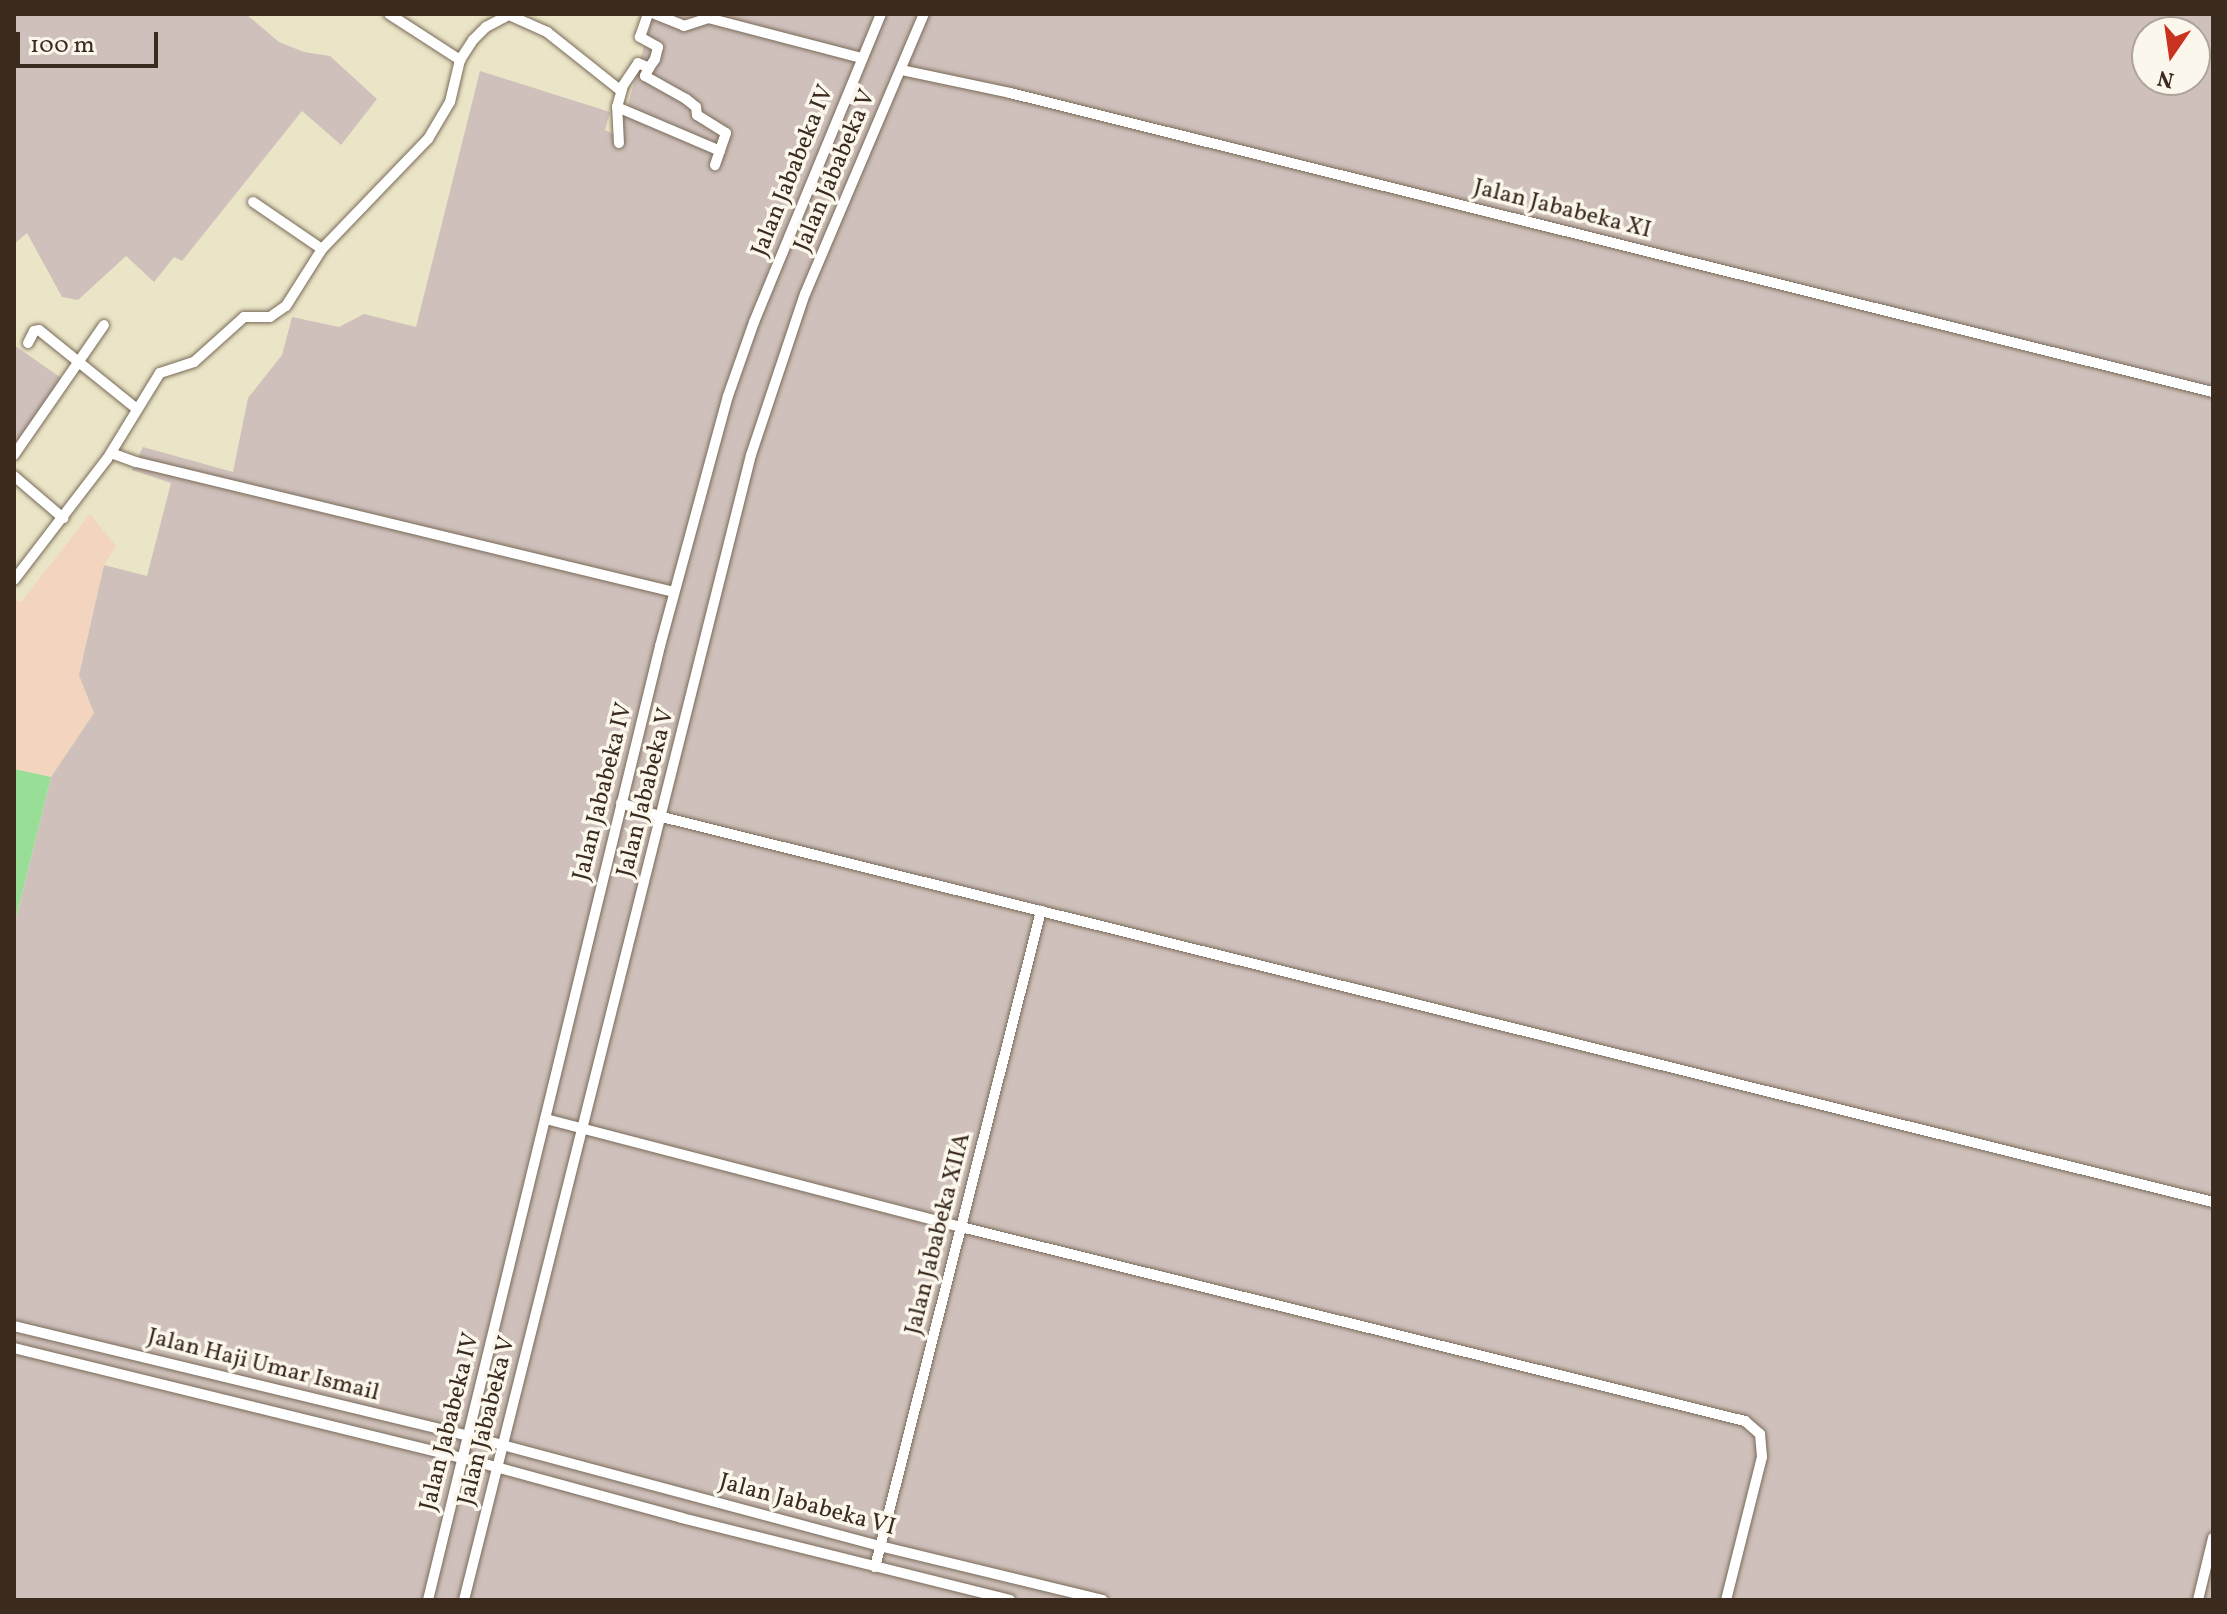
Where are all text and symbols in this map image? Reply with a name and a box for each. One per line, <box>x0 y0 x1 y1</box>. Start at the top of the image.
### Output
scale bar <box>20 16 162 66</box>
north arrow <box>2131 16 2211 96</box>
text: 100 m <box>30 29 95 63</box>
text: N <box>2155 61 2177 95</box>
street label: Jalan Jababeka IV <box>746 81 842 261</box>
street label: Jalan Jababeka V <box>789 85 883 257</box>
street label: Jalan Jababeka XI <box>1470 174 1654 246</box>
street label: Jalan Jababeka IV <box>568 700 640 884</box>
street label: Jalan Jababeka V <box>612 705 682 881</box>
street label: Jalan Jababeka XIIA <box>900 1130 978 1338</box>
street label: Jalan Haji Umar Ismail <box>144 1323 382 1409</box>
street label: Jalan Jababeka IV <box>415 1330 487 1514</box>
street label: Jalan Jababeka V <box>453 1333 523 1509</box>
street label: Jalan Jababeka VI <box>715 1468 899 1544</box>

